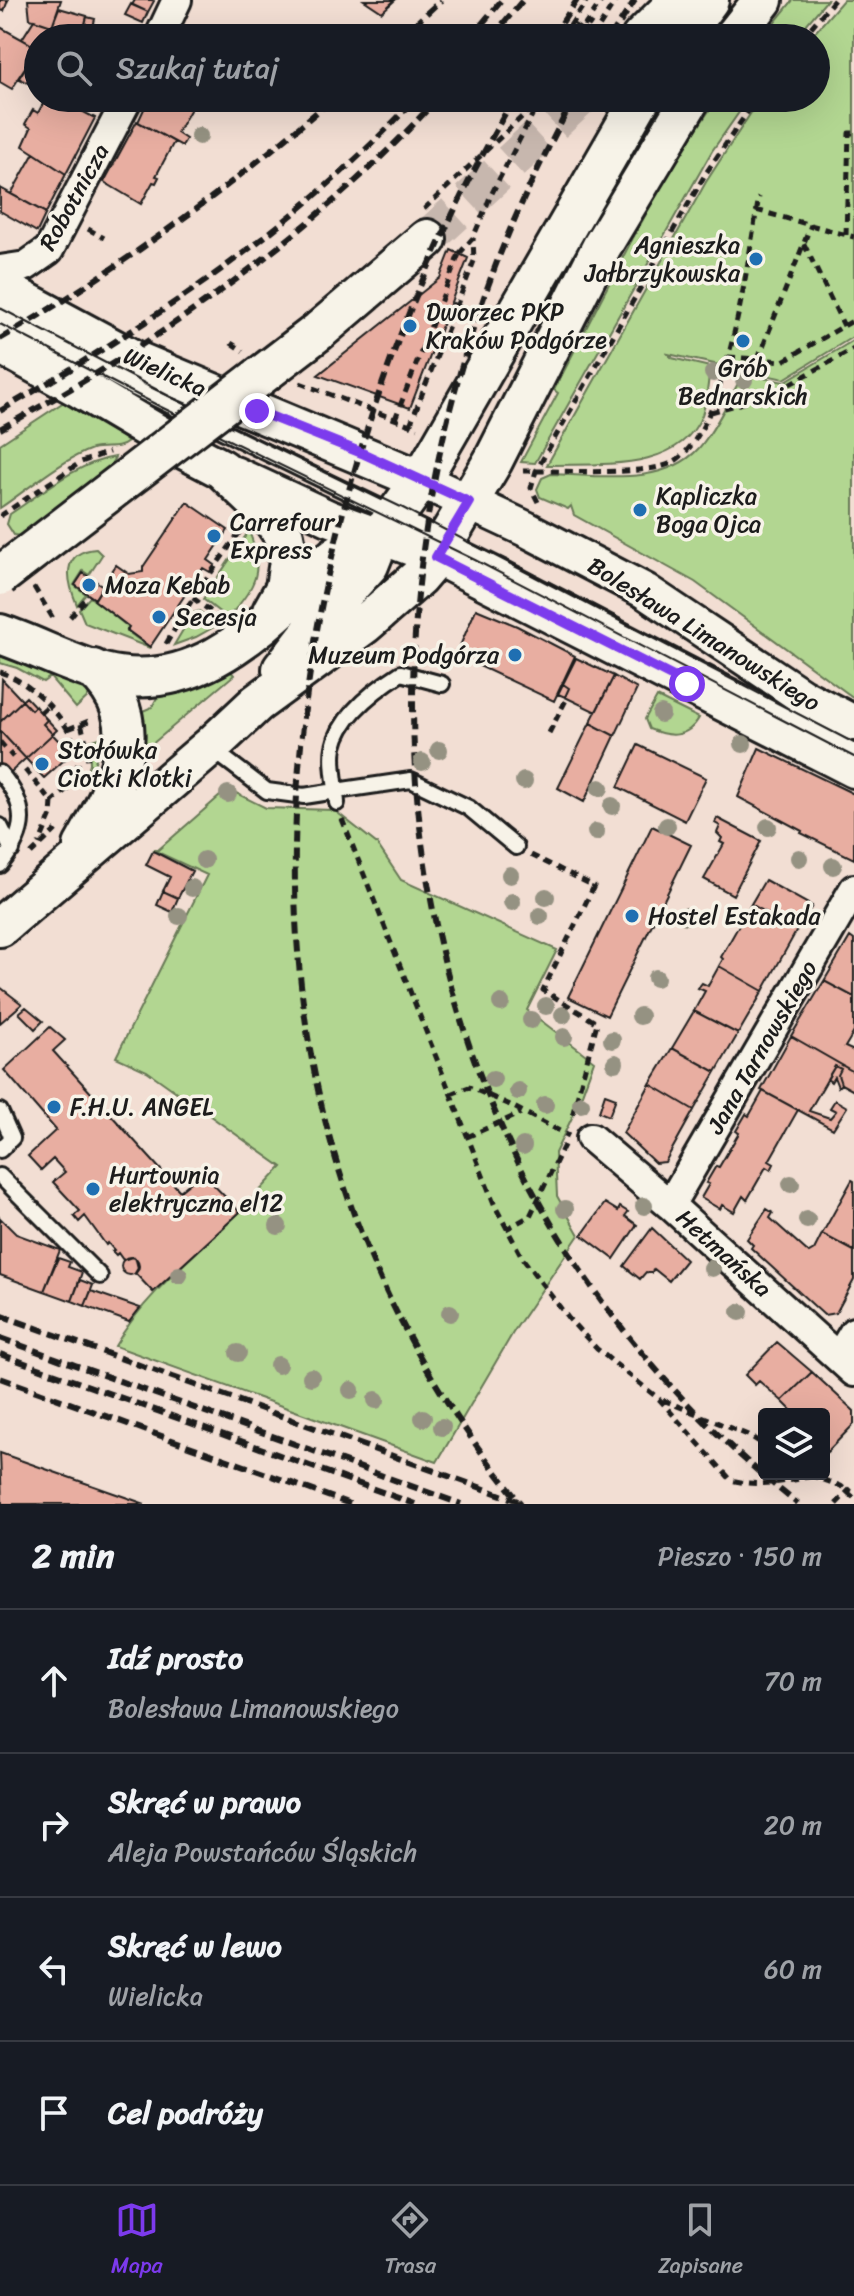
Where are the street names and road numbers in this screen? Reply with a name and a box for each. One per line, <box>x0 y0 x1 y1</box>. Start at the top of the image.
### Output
street label: Robotnicza <box>27 135 121 259</box>
street label: Wielicka <box>116 335 214 409</box>
street label: Bolesława Limanowskiego <box>579 545 829 723</box>
street label: Jana Tarnowskiego <box>695 952 829 1143</box>
street label: Hetmańska <box>666 1198 782 1308</box>

